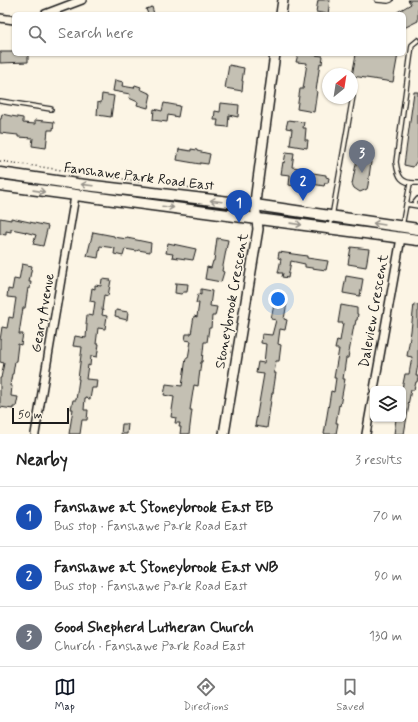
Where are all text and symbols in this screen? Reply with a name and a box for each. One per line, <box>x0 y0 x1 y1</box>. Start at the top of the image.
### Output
search box <box>12 12 406 56</box>
icon: search <box>26 23 48 45</box>
text: Search here <box>58 24 134 44</box>
north arrow <box>322 68 358 104</box>
pin: 3 <box>349 140 375 173</box>
street label: Fanshawe Park Road East <box>63 159 215 195</box>
pin: 2 <box>290 168 316 201</box>
one-way arrow <box>81 181 94 189</box>
one-way arrow <box>32 187 45 194</box>
pin: 1 <box>226 190 252 223</box>
one-way arrow <box>210 197 223 204</box>
one-way arrow <box>161 203 174 211</box>
one-way arrow <box>373 219 386 227</box>
one-way arrow <box>289 220 302 228</box>
street label: Stoneybrook Crescent <box>211 231 253 370</box>
street label: Daleview Crescent <box>355 252 393 369</box>
street label: Geary Avenue <box>27 271 59 354</box>
your location <box>268 289 288 309</box>
map controls <box>370 386 406 422</box>
button: layers <box>370 386 406 422</box>
scale bar <box>12 406 69 425</box>
text: 50 m <box>18 408 43 422</box>
text: Nearby <box>16 449 68 471</box>
text: 3 results <box>355 452 402 469</box>
text: Fanshawe at Stoneybrook East EB <box>54 498 273 518</box>
text: 1 <box>26 508 32 525</box>
text: 70 m <box>373 508 402 525</box>
text: Bus stop · Fanshawe Park Road East <box>54 518 247 535</box>
text: Fanshawe at Stoneybrook East WB <box>54 558 278 578</box>
text: 2 <box>26 568 32 585</box>
text: 90 m <box>374 568 402 585</box>
text: Bus stop · Fanshawe Park Road East <box>54 578 247 595</box>
text: Good Shepherd Lutheran Church <box>54 618 254 638</box>
text: 3 <box>26 628 32 645</box>
text: 130 m <box>369 628 402 645</box>
text: Church · Fanshawe Park Road East <box>54 638 245 655</box>
tab: Map <box>54 676 76 714</box>
tab: Directions <box>183 676 229 714</box>
tab: Saved <box>336 676 364 714</box>

